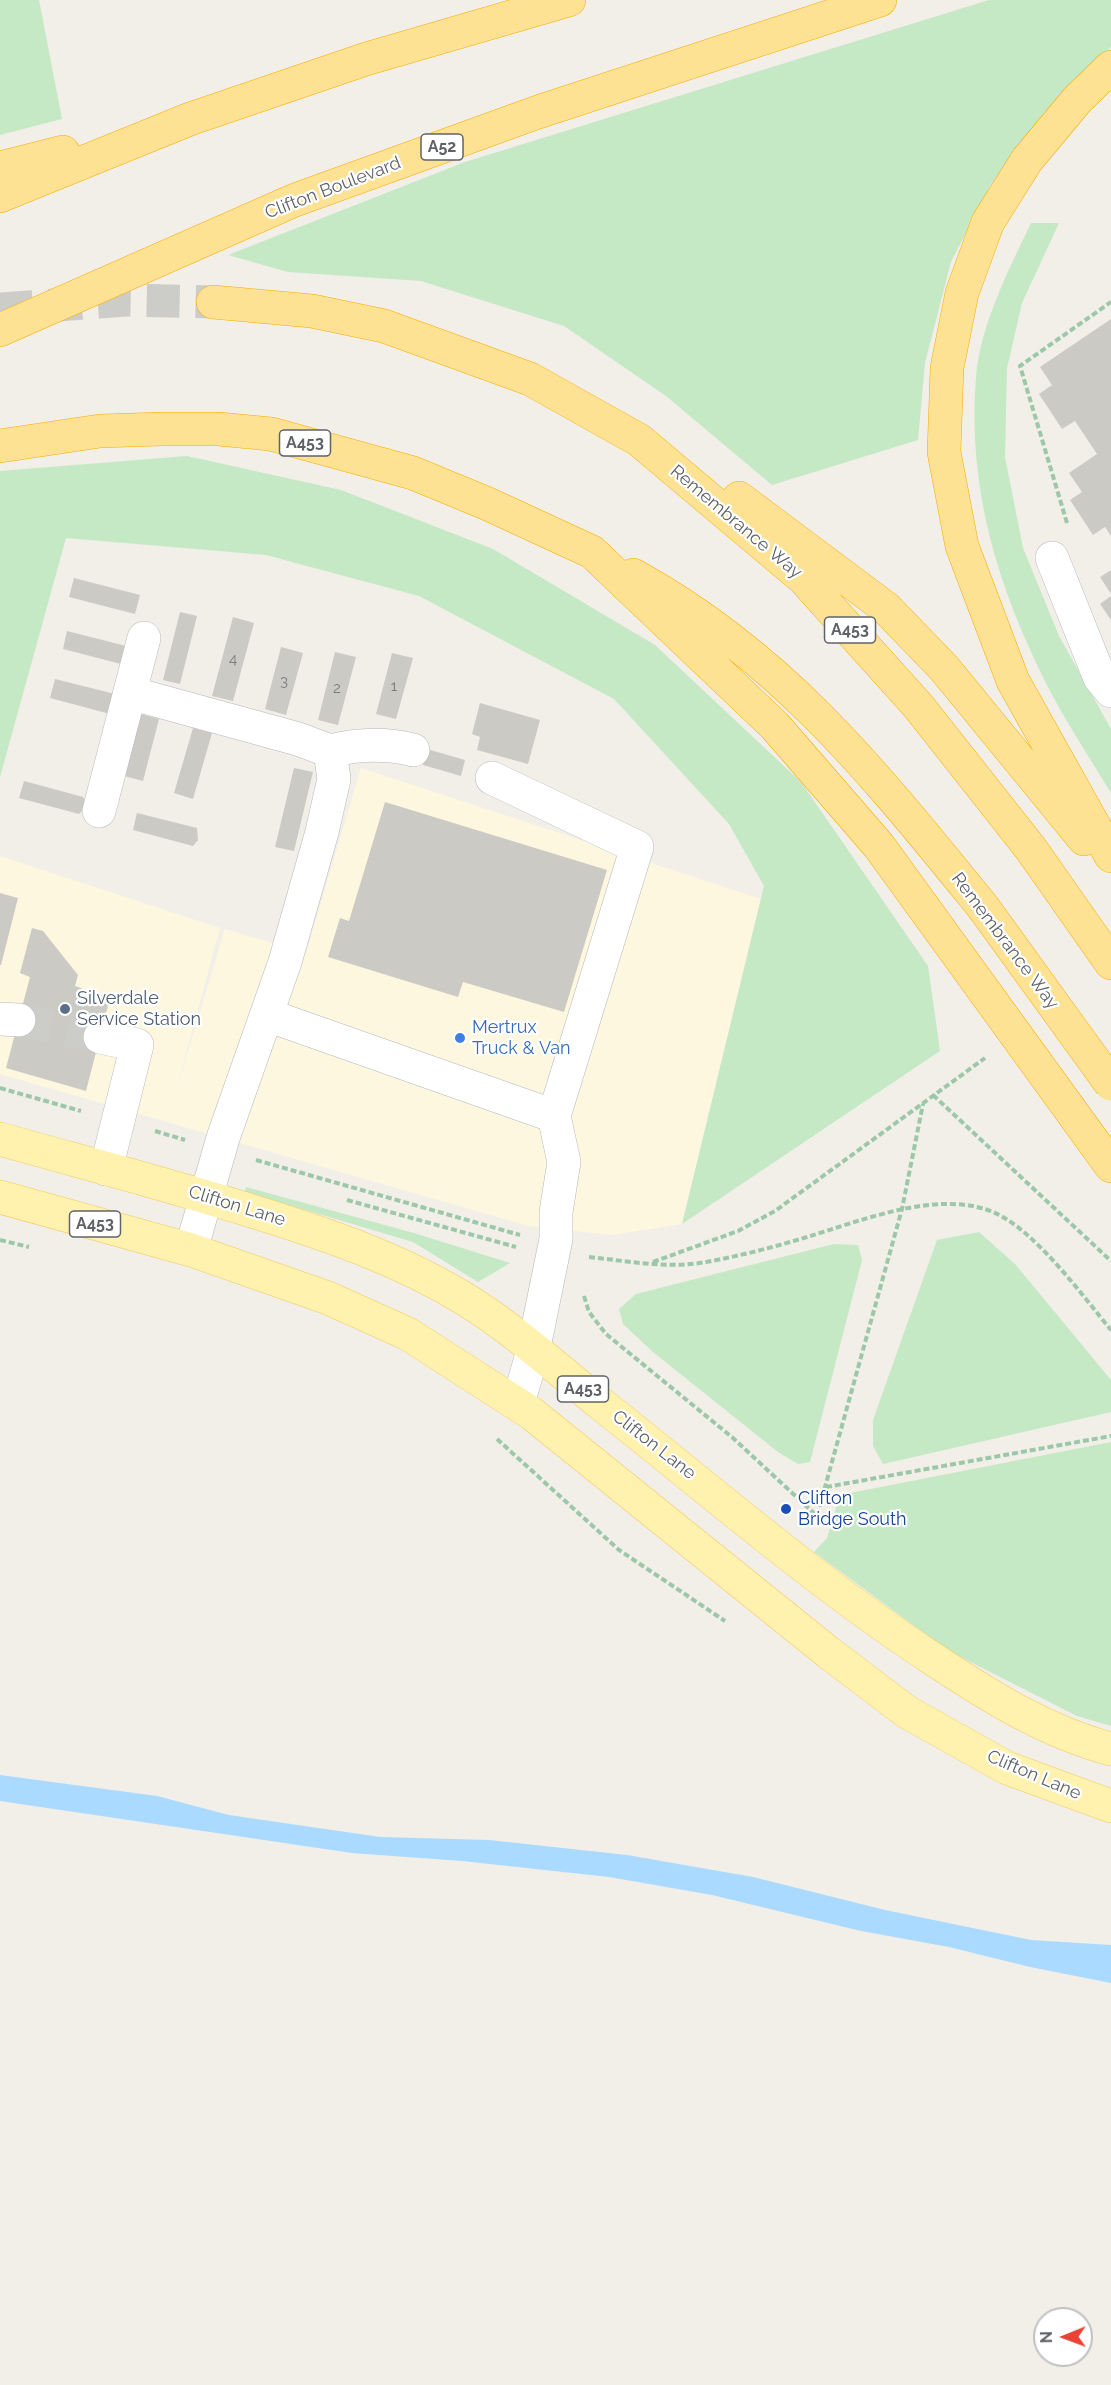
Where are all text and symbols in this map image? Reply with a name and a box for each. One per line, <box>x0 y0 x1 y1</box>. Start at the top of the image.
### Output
road number: A52 <box>421 134 463 160</box>
street label: Clifton Boulevard <box>262 152 404 224</box>
road number: A453 <box>280 430 330 456</box>
street label: Remembrance Way <box>666 461 806 583</box>
road number: A453 <box>824 617 876 643</box>
house number: 4 <box>229 650 237 668</box>
house number: 3 <box>280 672 288 690</box>
house number: 1 <box>391 677 397 695</box>
house number: 2 <box>333 679 341 697</box>
street label: Remembrance Way <box>947 868 1063 1014</box>
place label: Silverdale Service Station <box>77 988 201 1030</box>
marker: Silverdale Service Station <box>58 1002 72 1016</box>
place label: Mertrux Truck & Van <box>472 1017 571 1060</box>
marker: Mertrux Truck & Van <box>453 1031 467 1045</box>
street label: Clifton Lane <box>186 1181 288 1231</box>
road number: A453 <box>70 1211 121 1237</box>
road number: A453 <box>558 1376 608 1402</box>
street label: Clifton Lane <box>608 1406 700 1484</box>
place label: Clifton Bridge South <box>798 1488 907 1530</box>
marker: Clifton Bridge South <box>779 1502 793 1516</box>
street label: Clifton Lane <box>984 1745 1084 1805</box>
north arrow <box>1033 2307 1093 2367</box>
text: N <box>1037 2331 1056 2344</box>

